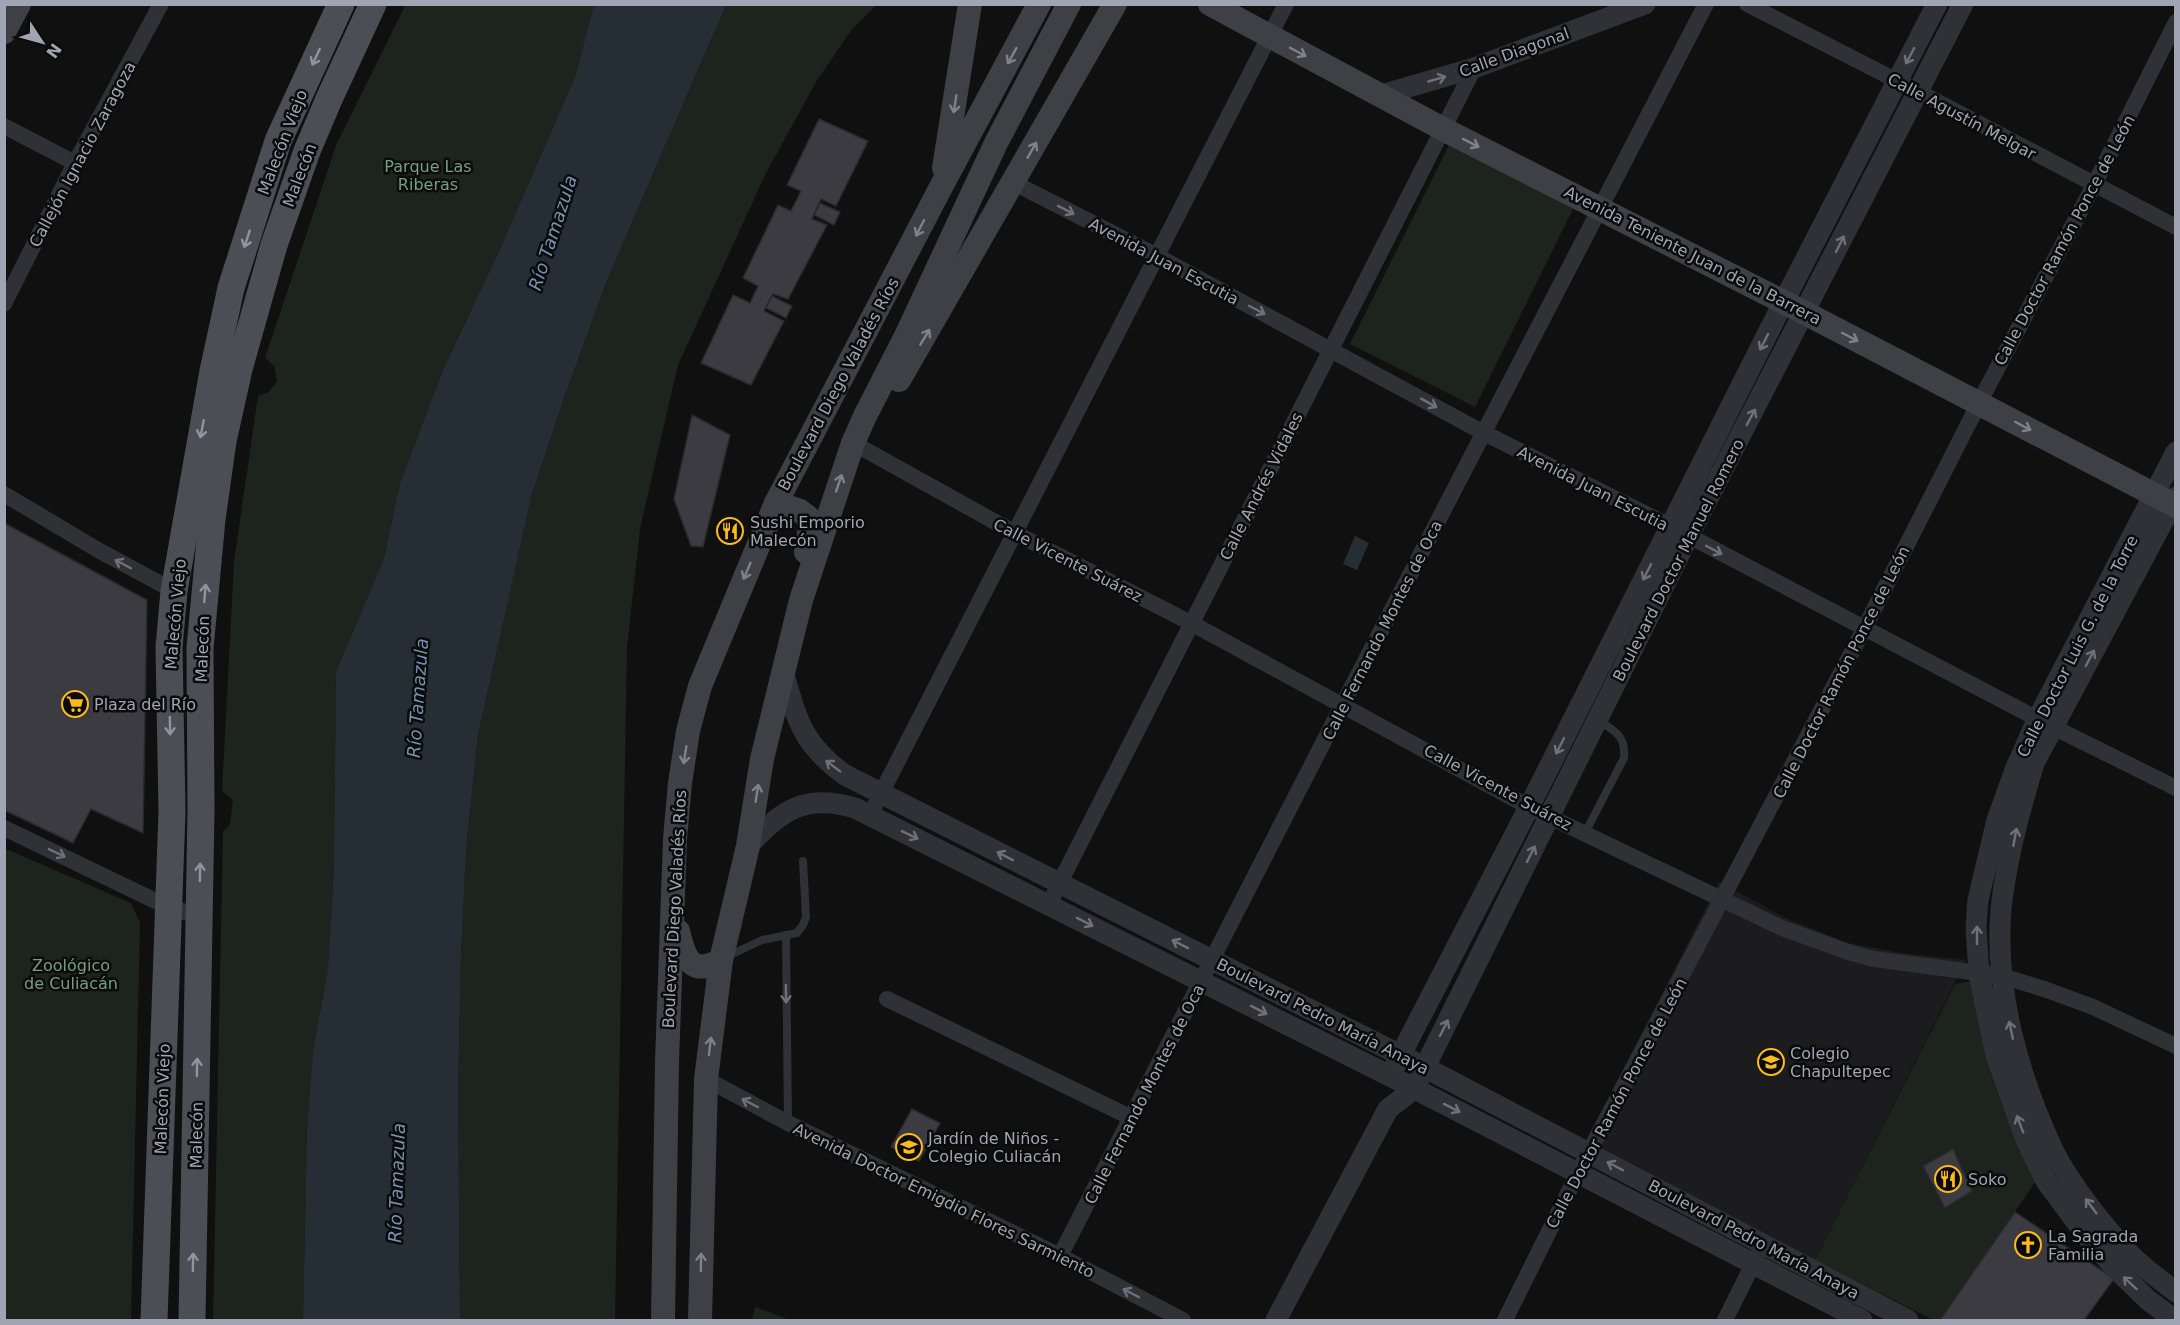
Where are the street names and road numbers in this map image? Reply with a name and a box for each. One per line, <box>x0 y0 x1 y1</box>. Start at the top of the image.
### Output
street label: Calle Diagonal <box>1457 24 1572 81</box>
street label: Callejón Ignacio Zaragoza <box>25 58 140 250</box>
street label: Calle Agustín Melgar <box>1884 69 2039 164</box>
street label: Malecón Viejo <box>253 87 311 197</box>
street label: Calle Doctor Ramón Ponce de León <box>1990 112 2139 369</box>
street label: Malecón <box>278 140 320 210</box>
street label: Avenida Teniente Juan de la Barrera <box>1561 182 1824 329</box>
street label: Avenida Juan Escutia <box>1086 214 1242 309</box>
street label: Boulevard Diego Valadés Ríos <box>774 274 903 494</box>
street label: Calle Andrés Vidales <box>1216 409 1307 563</box>
street label: Boulevard Doctor Manuel Romero <box>1609 436 1748 685</box>
street label: Avenida Juan Escutia <box>1514 442 1671 535</box>
street label: Calle Vicente Suárez <box>990 515 1145 606</box>
street label: Calle Fernando Montes de Oca <box>1319 517 1446 743</box>
street label: Calle Doctor Luis G. de la Torre <box>2013 532 2142 760</box>
street label: Calle Doctor Ramón Ponce de León <box>1769 543 1914 802</box>
street label: Malecón Viejo <box>161 558 190 670</box>
street label: Malecón <box>192 615 213 683</box>
street label: Calle Vicente Suárez <box>1421 740 1575 834</box>
street label: Boulevard Diego Valadés Ríos <box>659 789 690 1029</box>
street label: Boulevard Pedro María Anaya <box>1213 954 1432 1078</box>
street label: Calle Doctor Ramón Ponce de León <box>1542 975 1691 1232</box>
street label: Calle Fernando Montes de Oca <box>1081 981 1208 1207</box>
street label: Malecón Viejo <box>151 1043 174 1155</box>
street label: Malecón <box>186 1102 207 1168</box>
street label: Avenida Doctor Emigdio Flores Sarmiento <box>790 1119 1097 1282</box>
street label: Boulevard Pedro María Anaya <box>1645 1176 1862 1303</box>

